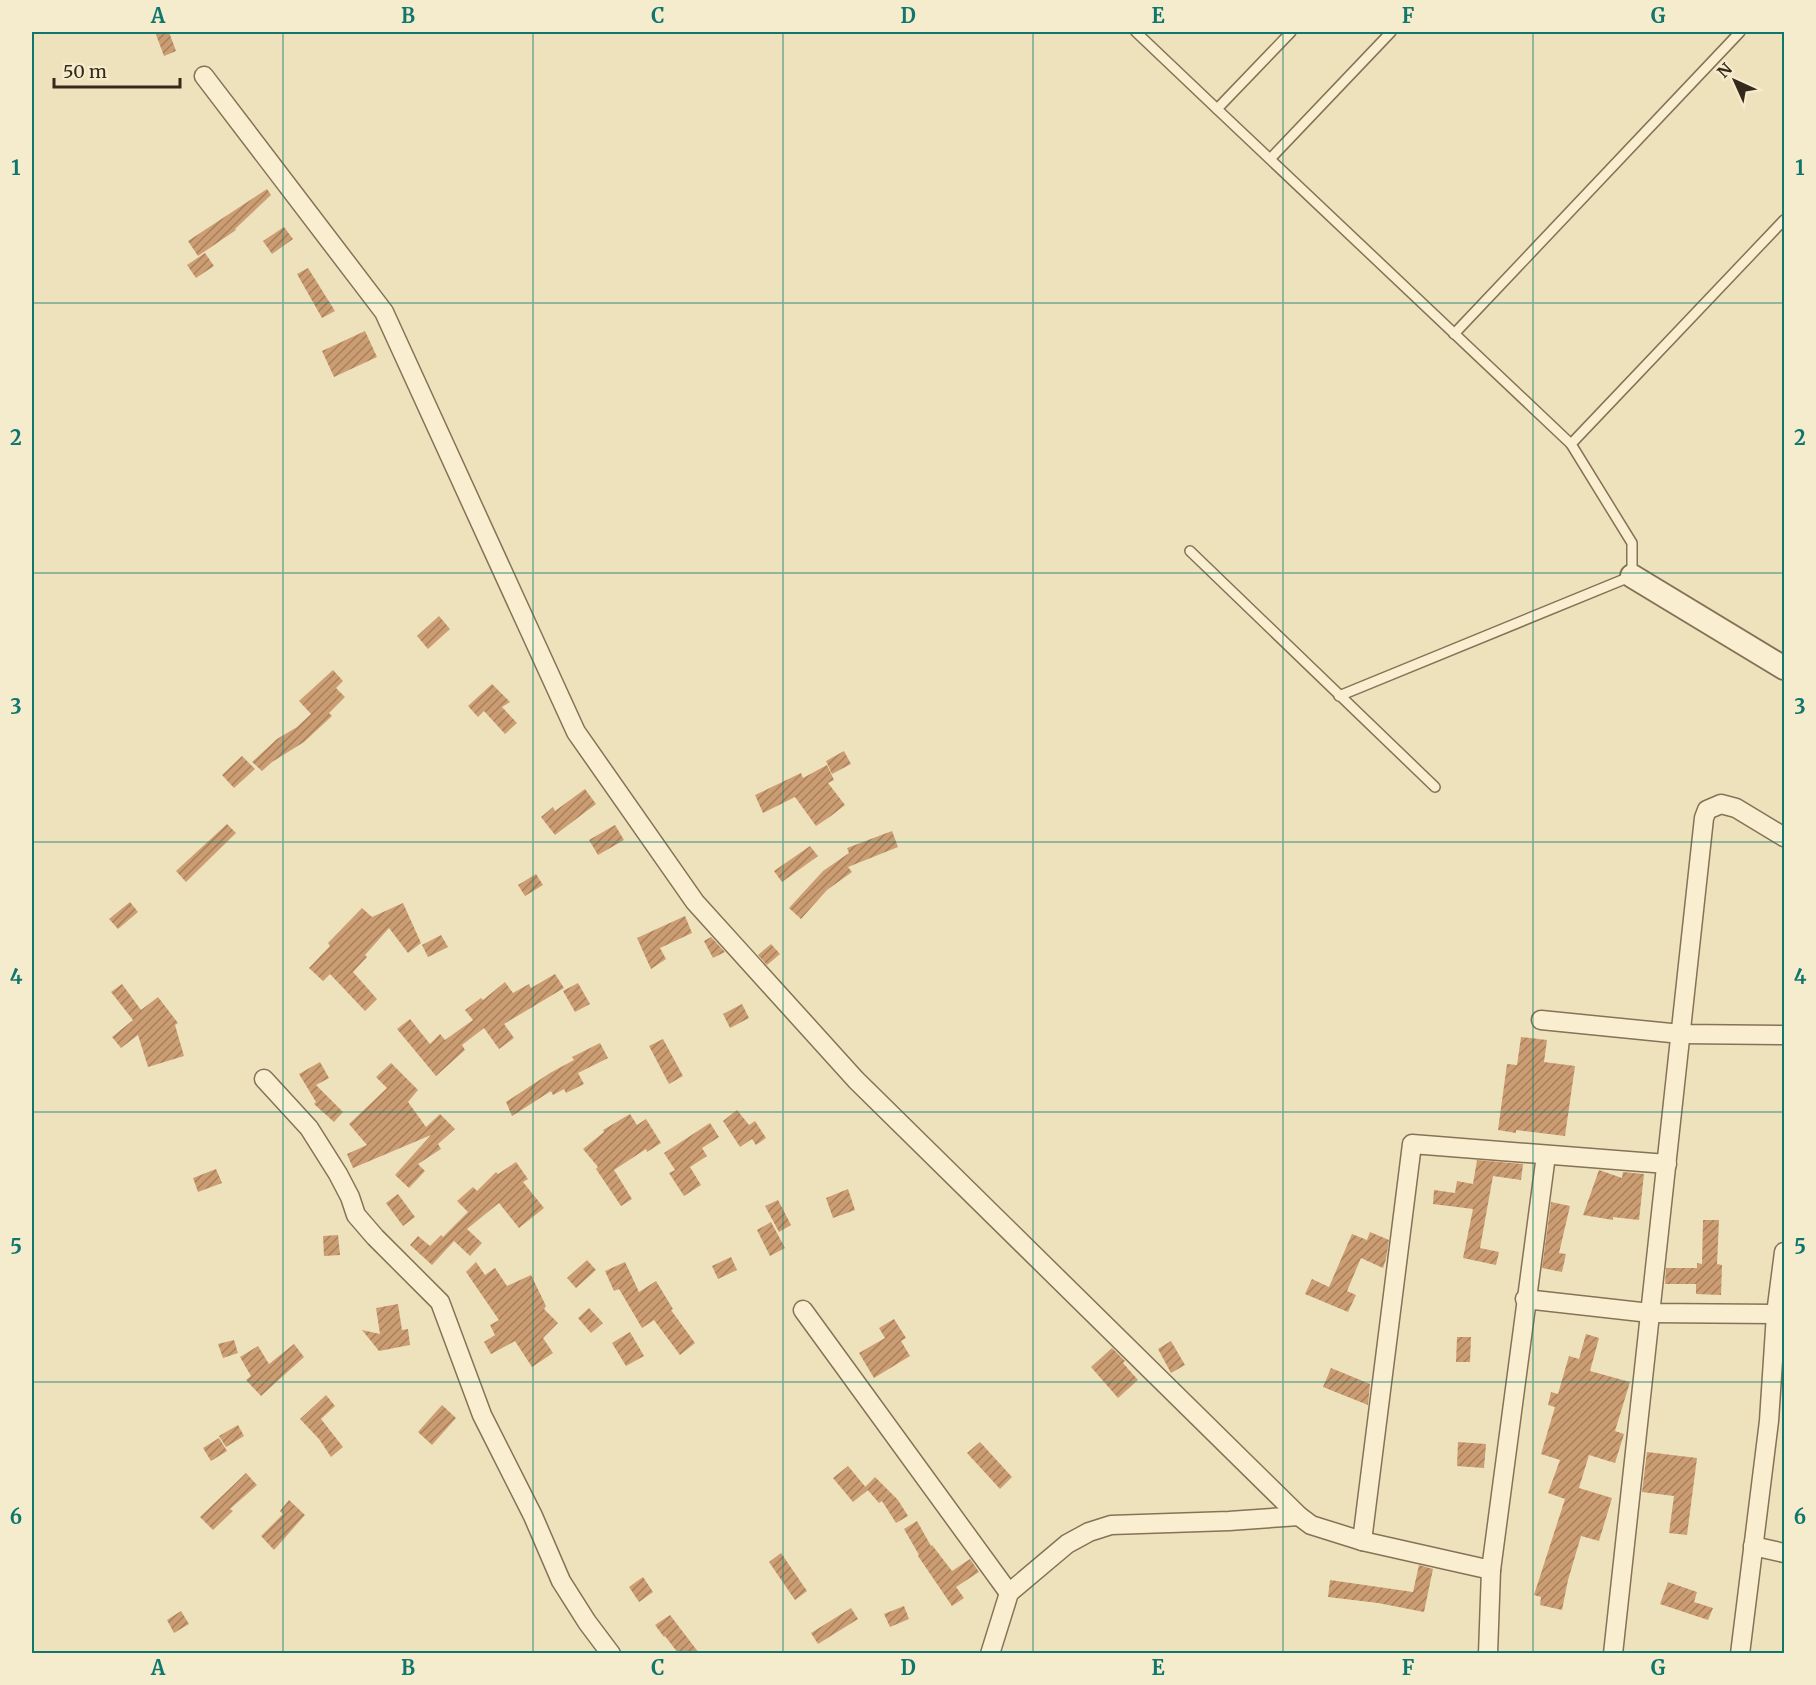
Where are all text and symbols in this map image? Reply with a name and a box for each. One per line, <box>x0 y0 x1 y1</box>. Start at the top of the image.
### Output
text: A <box>150 3 166 28</box>
text: B <box>401 3 415 28</box>
text: C <box>651 3 665 28</box>
text: D <box>900 3 916 28</box>
text: E <box>1151 3 1165 28</box>
text: F <box>1402 3 1415 28</box>
text: G <box>1651 3 1666 28</box>
scale bar <box>54 51 180 89</box>
north arrow <box>1705 51 1765 111</box>
text: N <box>1713 59 1736 82</box>
text: 50 m <box>63 60 107 83</box>
text: 1 <box>11 155 21 180</box>
text: 1 <box>1795 155 1805 180</box>
text: 2 <box>10 425 22 450</box>
text: 2 <box>1794 425 1806 450</box>
text: 3 <box>10 694 22 719</box>
text: 3 <box>1794 694 1806 719</box>
text: 4 <box>10 964 23 989</box>
text: 4 <box>1794 964 1807 989</box>
text: 5 <box>10 1234 22 1259</box>
text: 5 <box>1794 1234 1806 1259</box>
text: 6 <box>10 1504 22 1529</box>
text: 6 <box>1794 1504 1806 1529</box>
text: A <box>150 1655 166 1680</box>
text: B <box>401 1655 415 1680</box>
text: C <box>651 1655 665 1680</box>
text: D <box>900 1655 916 1680</box>
text: E <box>1151 1655 1165 1680</box>
text: F <box>1402 1655 1415 1680</box>
text: G <box>1651 1655 1666 1680</box>

